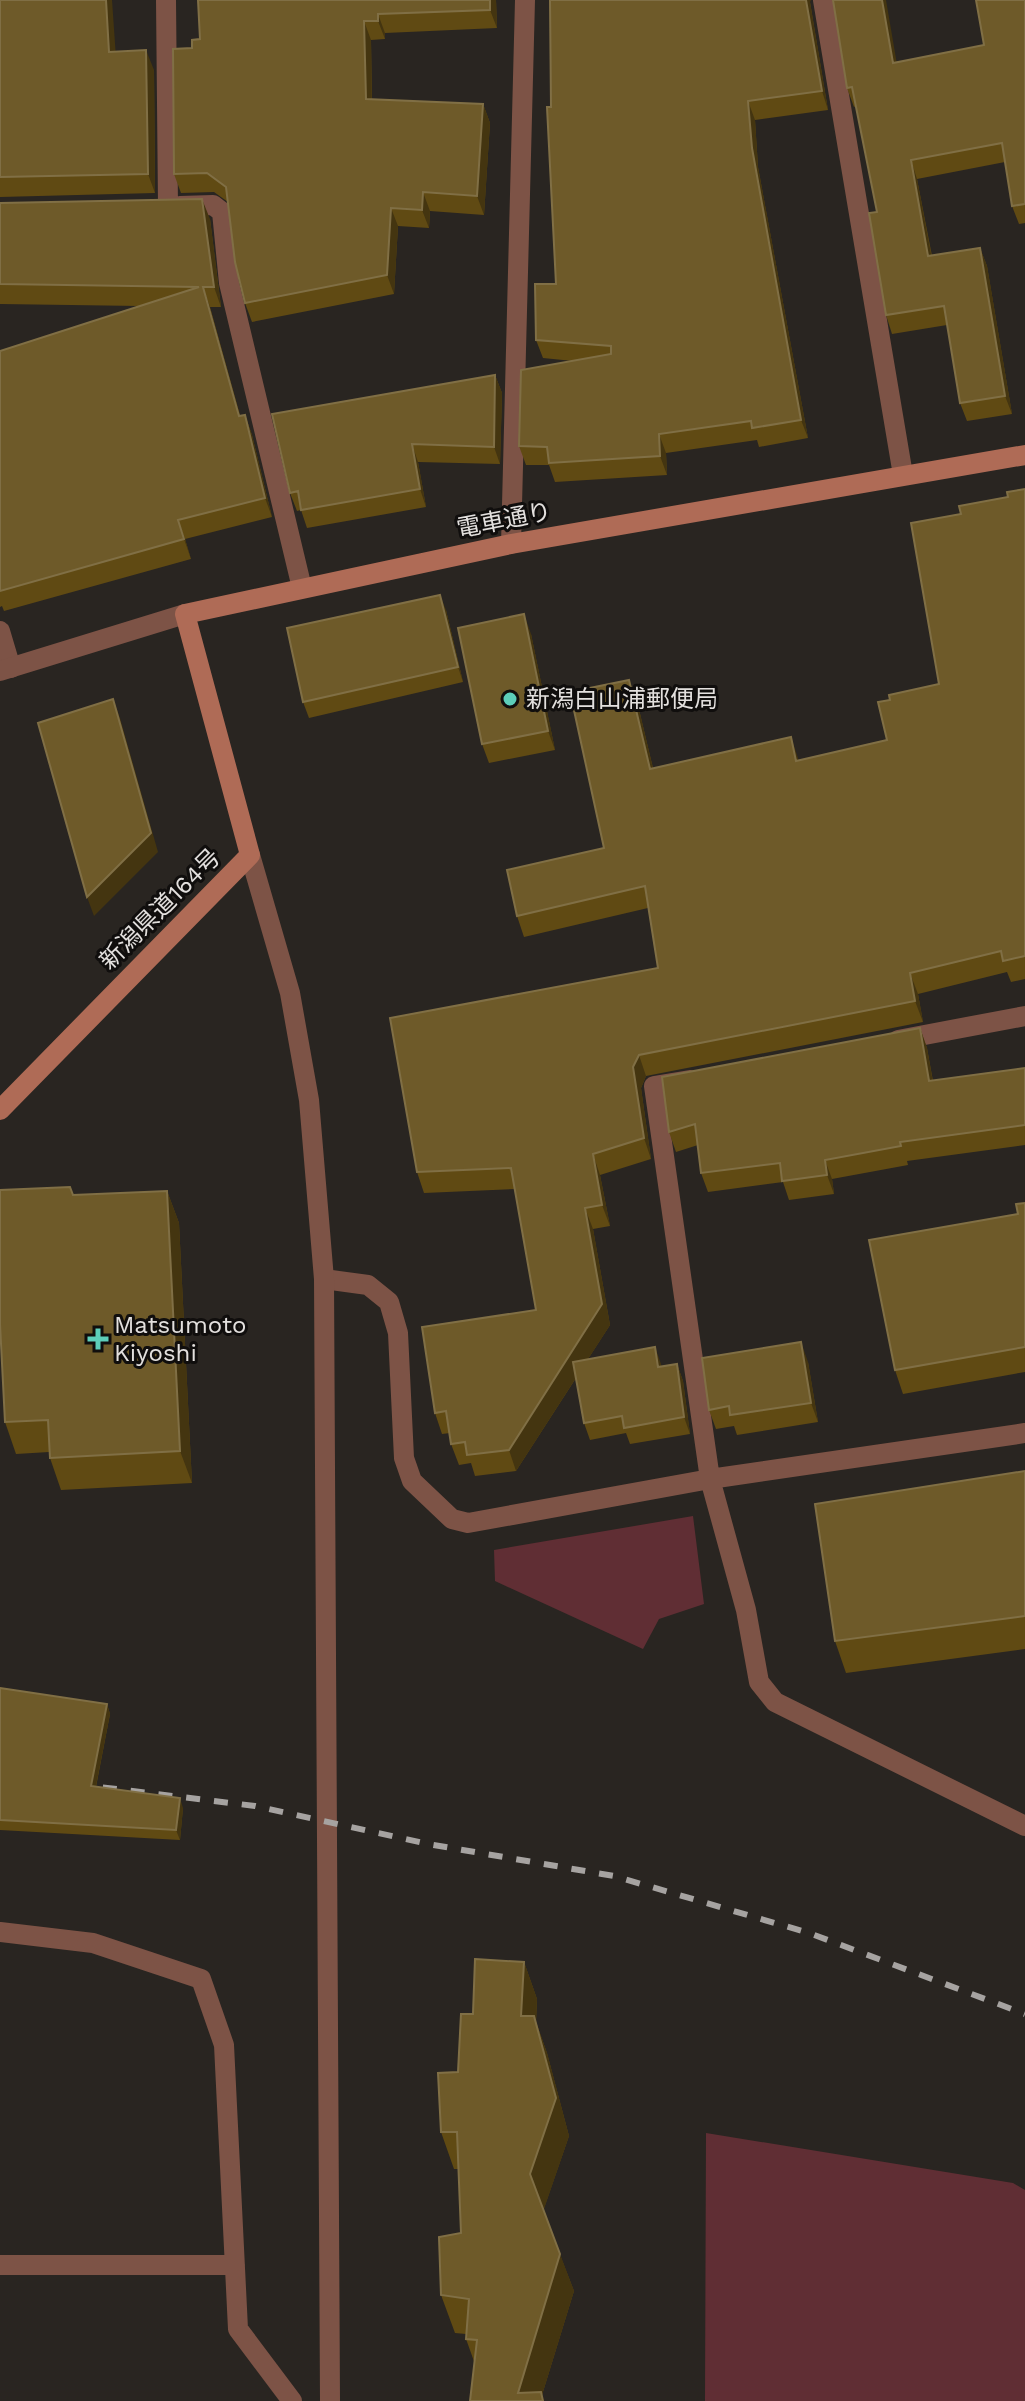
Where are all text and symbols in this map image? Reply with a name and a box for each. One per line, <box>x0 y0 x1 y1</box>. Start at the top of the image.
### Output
street label: 電車通り <box>454 497 554 543</box>
place label: 新潟白山浦郵便局 <box>526 685 718 713</box>
marker: 新潟白山浦郵便局 <box>501 690 519 708</box>
street label: 新潟県道164号 <box>94 843 226 975</box>
place label: Matsumoto Kiyoshi <box>114 1311 246 1367</box>
marker: Matsumoto Kiyoshi <box>89 1330 107 1348</box>

